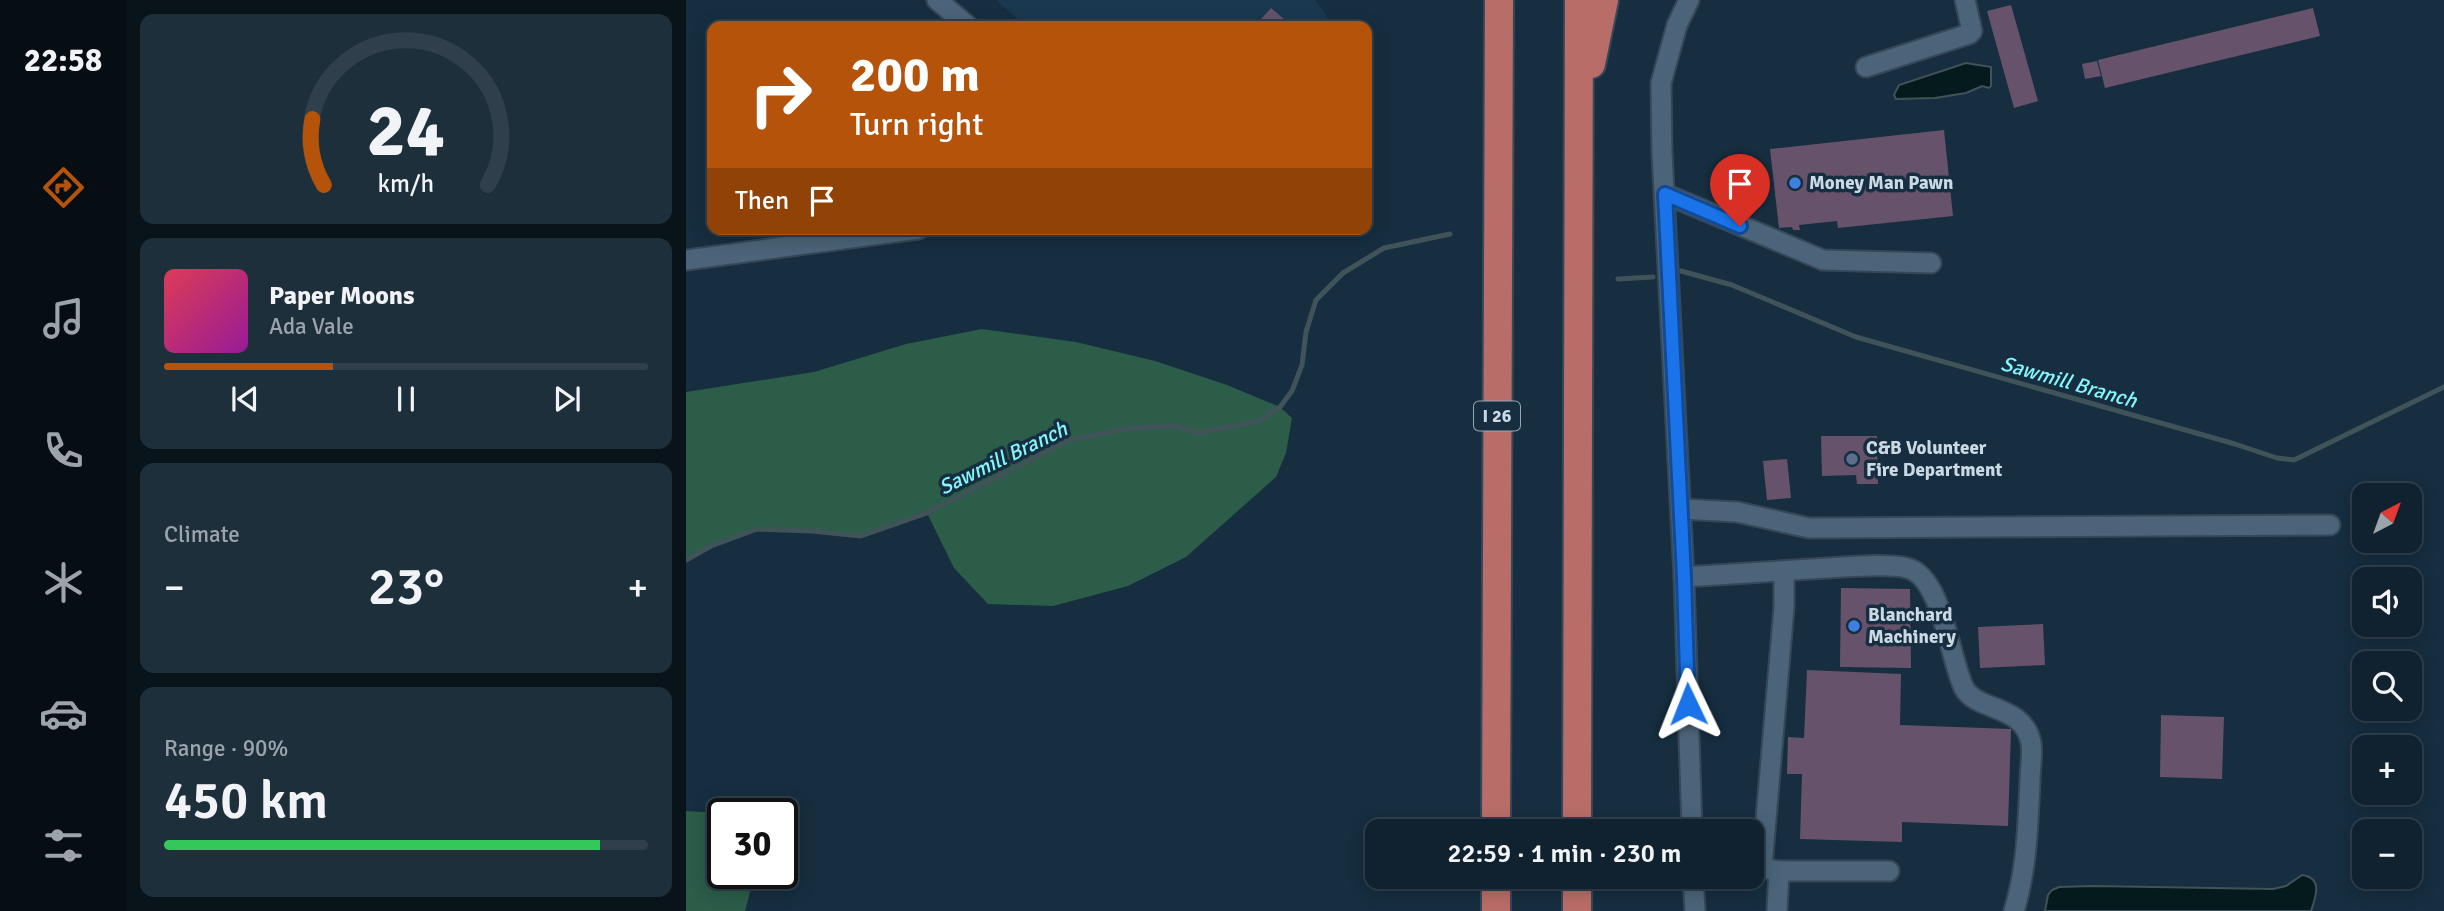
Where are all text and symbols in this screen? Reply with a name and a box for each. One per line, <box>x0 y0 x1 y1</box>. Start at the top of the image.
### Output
text: 22:58 <box>24 41 102 80</box>
text: 200 m <box>850 45 980 105</box>
icon: right <box>735 49 826 140</box>
text: 24 <box>367 88 445 177</box>
text: Turn right <box>850 105 983 144</box>
pin <box>1710 154 1770 226</box>
icon: directions <box>39 163 88 212</box>
icon: arrive <box>1721 165 1759 203</box>
text: km/h <box>378 168 434 199</box>
place label: Money Man Pawn <box>1809 171 1953 195</box>
marker: Money Man Pawn <box>1787 175 1803 191</box>
icon: arrive <box>803 182 841 220</box>
text: Then <box>735 185 789 217</box>
text: Paper Moons <box>269 280 415 312</box>
icon: music <box>39 294 88 343</box>
text: Ada Vale <box>269 312 354 341</box>
water label: Sawmill Branch <box>1998 350 2140 414</box>
icon: previous <box>226 380 264 418</box>
icon: pause <box>387 380 425 418</box>
icon: next <box>548 380 586 418</box>
road number: I 26 <box>1474 402 1520 430</box>
water label: Sawmill Branch <box>934 415 1072 500</box>
icon: phone <box>39 426 88 475</box>
place label: C&B Volunteer Fire Department <box>1866 436 2002 482</box>
marker: C&B Volunteer Fire Department <box>1844 451 1860 467</box>
north arrow <box>2352 483 2422 553</box>
map controls <box>2352 483 2422 889</box>
text: Climate <box>164 520 240 549</box>
text: 23° <box>368 555 444 619</box>
icon: climate <box>39 558 88 607</box>
text: − <box>164 564 185 611</box>
text: + <box>627 564 648 611</box>
button: sound <box>2352 567 2422 637</box>
place label: Blanchard Machinery <box>1868 603 1956 649</box>
marker: Blanchard Machinery <box>1846 618 1862 634</box>
button: search <box>2352 651 2422 721</box>
position arrow <box>1651 667 1725 741</box>
icon: car <box>39 689 88 738</box>
text: Range · 90% <box>164 734 288 763</box>
button: + <box>2352 735 2422 805</box>
text: 450 km <box>164 769 328 833</box>
speed limit sign: 30 <box>707 798 798 889</box>
button: − <box>2352 819 2422 889</box>
icon: filters <box>39 821 88 870</box>
text: 22:59 · 1 min · 230 m <box>1448 838 1681 870</box>

